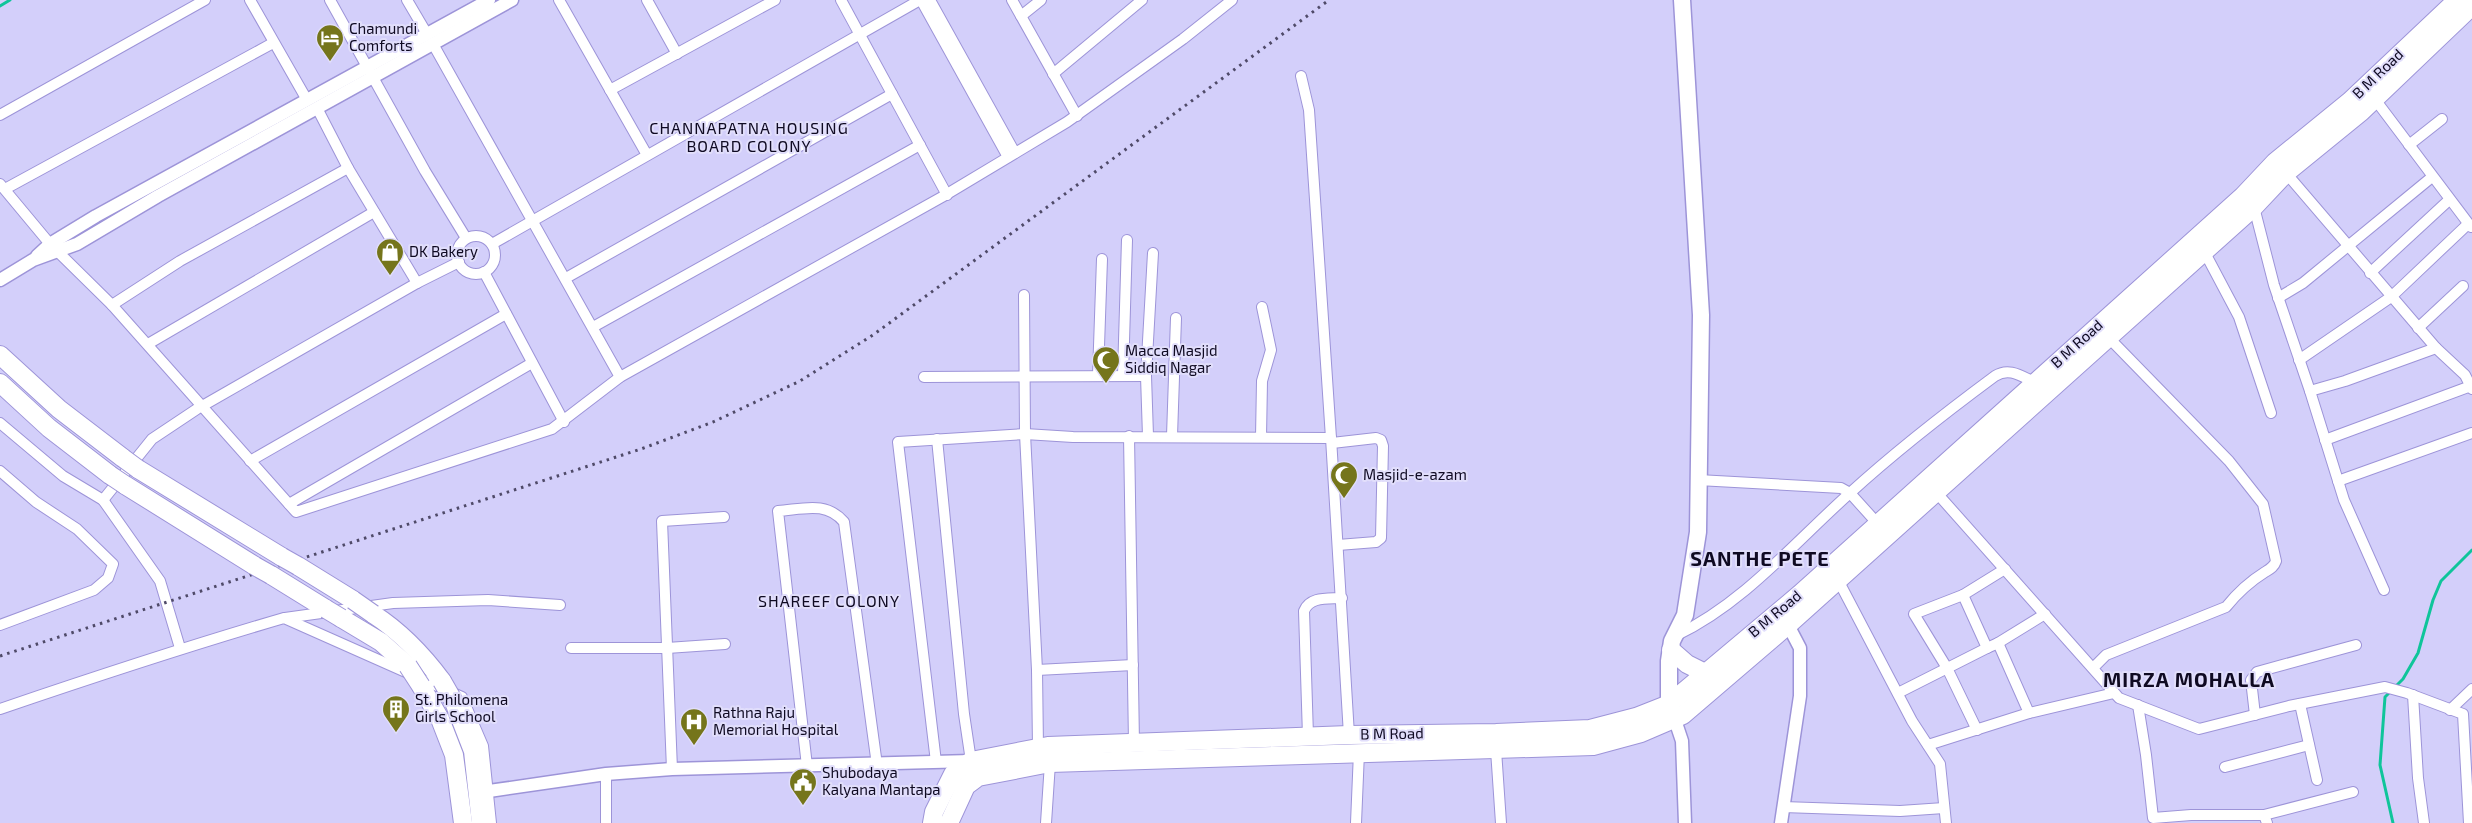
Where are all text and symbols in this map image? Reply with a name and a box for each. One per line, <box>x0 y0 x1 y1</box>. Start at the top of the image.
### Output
place label: Chamundi Comforts <box>349 19 417 54</box>
hotel icon: Chamundi Comforts <box>315 23 345 62</box>
street label: B M Road <box>2348 45 2406 102</box>
district label: CHANNAPATNA HOUSING BOARD COLONY <box>649 118 849 155</box>
shop icon: DK Bakery <box>375 237 405 276</box>
place label: DK Bakery <box>409 242 478 260</box>
street label: B M Road <box>2047 315 2106 371</box>
place label: Macca Masjid Siddiq Nagar <box>1125 341 1218 376</box>
mosque icon: Macca Masjid Siddiq Nagar <box>1091 345 1121 384</box>
mosque icon: Masjid-e-azam <box>1329 460 1359 499</box>
place label: Masjid-e-azam <box>1363 465 1467 484</box>
district label: SANTHE PETE <box>1690 546 1830 570</box>
street label: B M Road <box>1744 586 1805 641</box>
district label: SHAREEF COLONY <box>758 591 900 610</box>
district label: MIRZA MOHALLA <box>2103 667 2275 691</box>
place label: St. Philomena Girls School <box>415 690 508 725</box>
building icon: St. Philomena Girls School <box>381 694 411 733</box>
place label: Rathna Raju Memorial Hospital <box>713 703 839 738</box>
hospital icon: Rathna Raju Memorial Hospital <box>679 707 709 746</box>
street label: B M Road <box>1360 723 1424 743</box>
place label: Shubodaya Kalyana Mantapa <box>822 763 941 798</box>
public building icon: Shubodaya Kalyana Mantapa <box>788 767 818 806</box>

